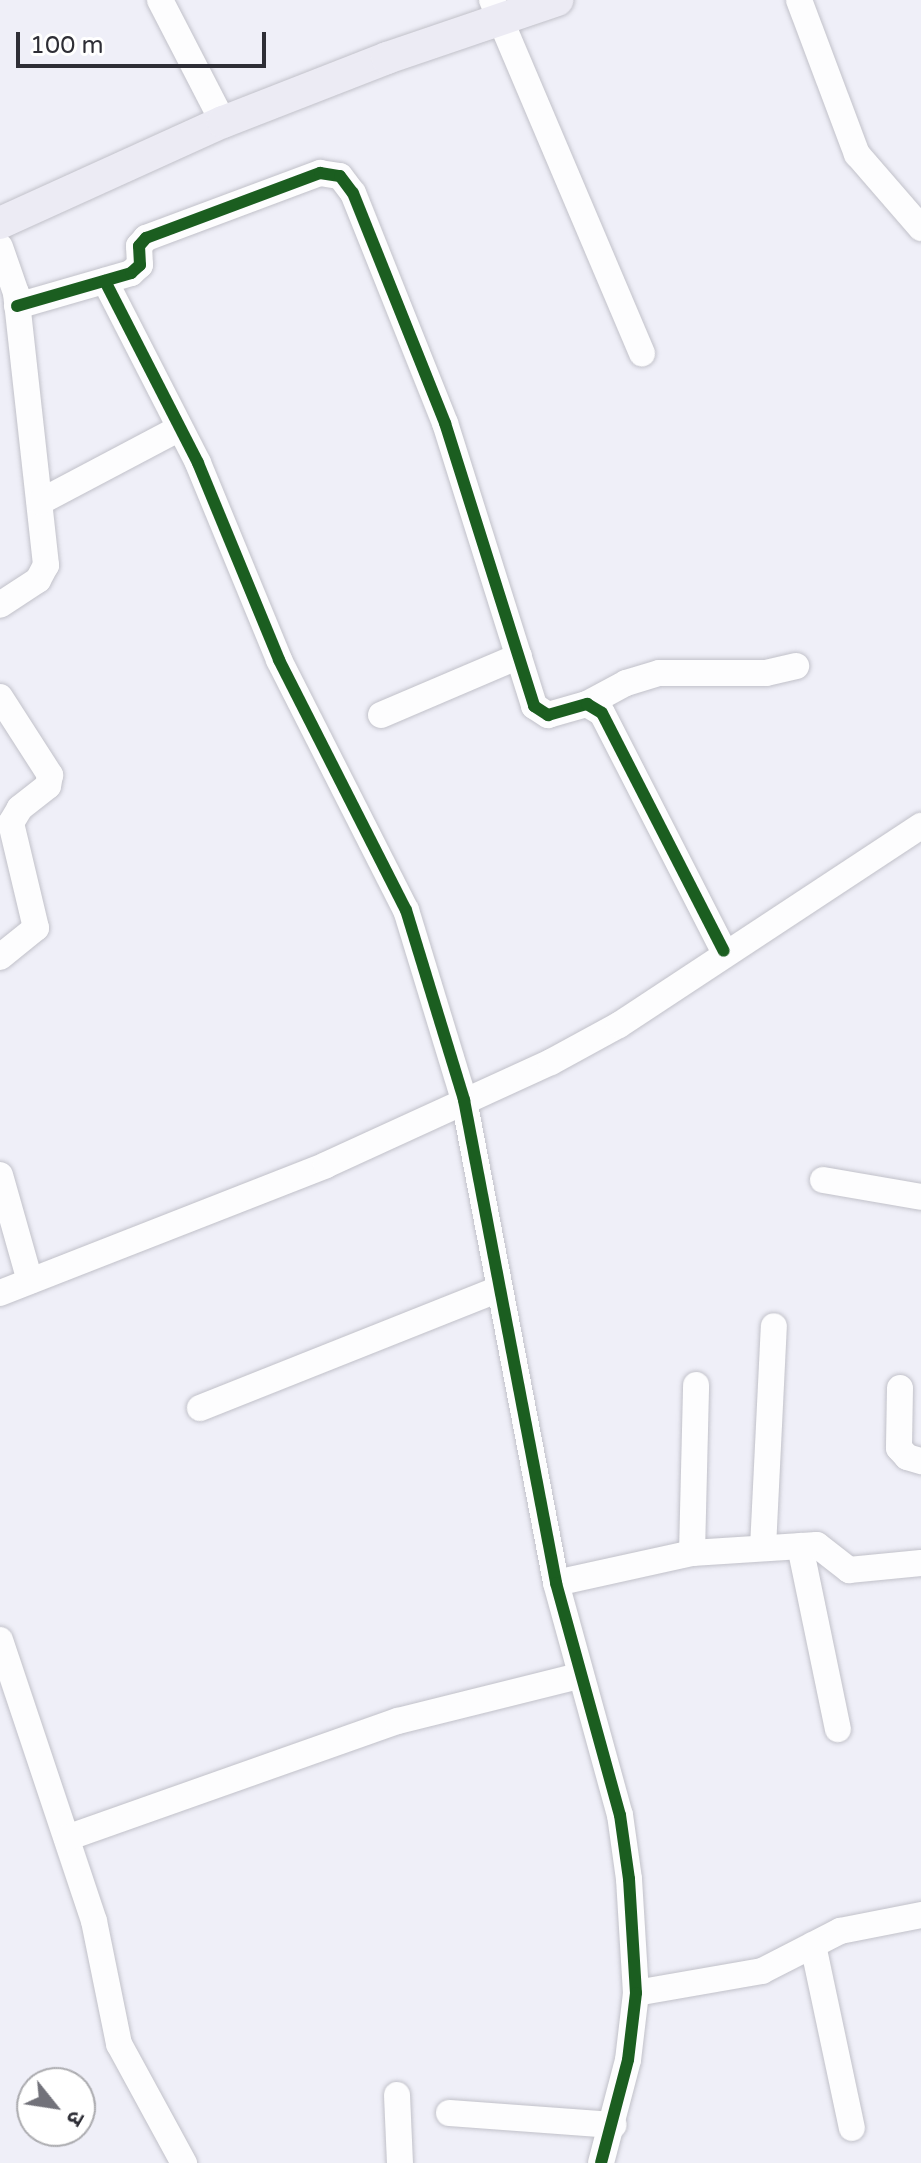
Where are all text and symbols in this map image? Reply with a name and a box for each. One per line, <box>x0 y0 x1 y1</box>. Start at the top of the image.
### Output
scale bar <box>20 16 270 66</box>
text: 100 m <box>30 31 104 60</box>
north arrow <box>16 2067 96 2147</box>
text: उ <box>61 2106 90 2130</box>

